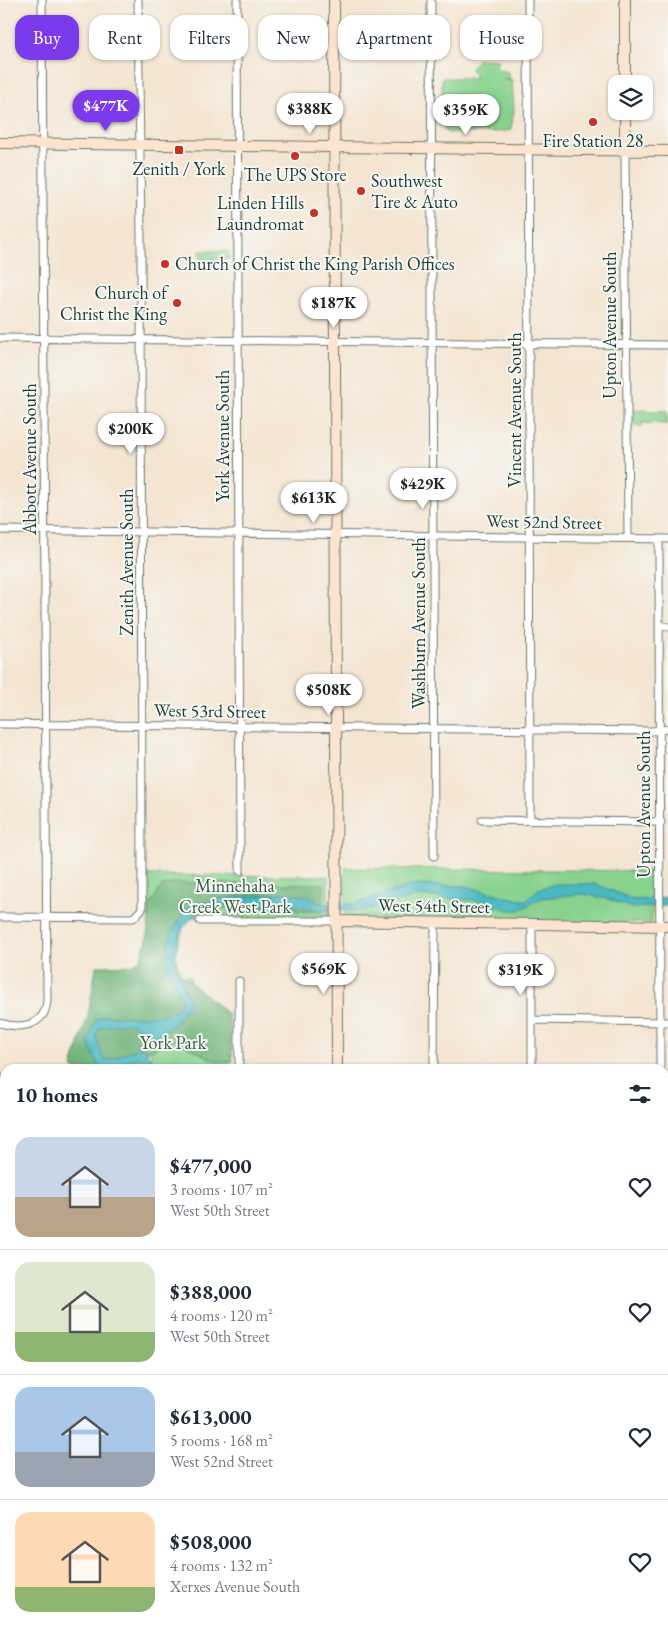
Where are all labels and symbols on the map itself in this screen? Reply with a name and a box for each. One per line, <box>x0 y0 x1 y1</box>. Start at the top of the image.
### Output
pin: $477K <box>71 90 141 132</box>
pin: $388K <box>275 92 345 135</box>
pin: $359K <box>431 94 501 136</box>
marker: Fire Station 28 <box>587 116 599 128</box>
place label: Fire Station 28 <box>543 129 643 152</box>
marker: Zenith / York <box>173 144 185 156</box>
marker: The UPS Store <box>289 150 301 162</box>
place label: Zenith / York <box>132 157 226 180</box>
place label: The UPS Store <box>243 163 347 186</box>
place label: Southwest Tire & Auto <box>371 169 458 213</box>
marker: Southwest Tire & Auto <box>355 185 367 197</box>
place label: Linden Hills Laundromat <box>216 191 304 235</box>
marker: Linden Hills Laundromat <box>308 207 320 219</box>
street label: Upton Avenue South <box>598 251 621 399</box>
place label: Church of Christ the King Parish Offices <box>175 252 455 275</box>
marker: Church of Christ the King Parish Offices <box>159 258 171 270</box>
place label: Church of Christ the King <box>60 281 169 325</box>
pin: $187K <box>299 286 369 329</box>
marker: Church of Christ the King <box>171 297 183 309</box>
street label: Vincent Avenue South <box>503 332 526 488</box>
street label: York Avenue South <box>211 370 234 502</box>
street label: Abbott Avenue South <box>18 383 41 536</box>
pin: $200K <box>96 412 166 455</box>
pin: $429K <box>388 468 458 510</box>
pin: $613K <box>279 482 349 524</box>
street label: Zenith Avenue South <box>115 488 138 636</box>
street label: West 52nd Street <box>486 509 602 534</box>
street label: Washburn Avenue South <box>407 537 430 709</box>
pin: $508K <box>294 674 364 716</box>
street label: West 53rd Street <box>154 698 267 723</box>
street label: Upton Avenue South <box>632 730 655 878</box>
park label: Minnehaha Creek West Park <box>179 874 292 918</box>
street label: West 54th Street <box>378 893 491 918</box>
pin: $569K <box>289 952 359 995</box>
pin: $319K <box>486 954 556 996</box>
park label: York Park <box>140 1031 207 1054</box>

